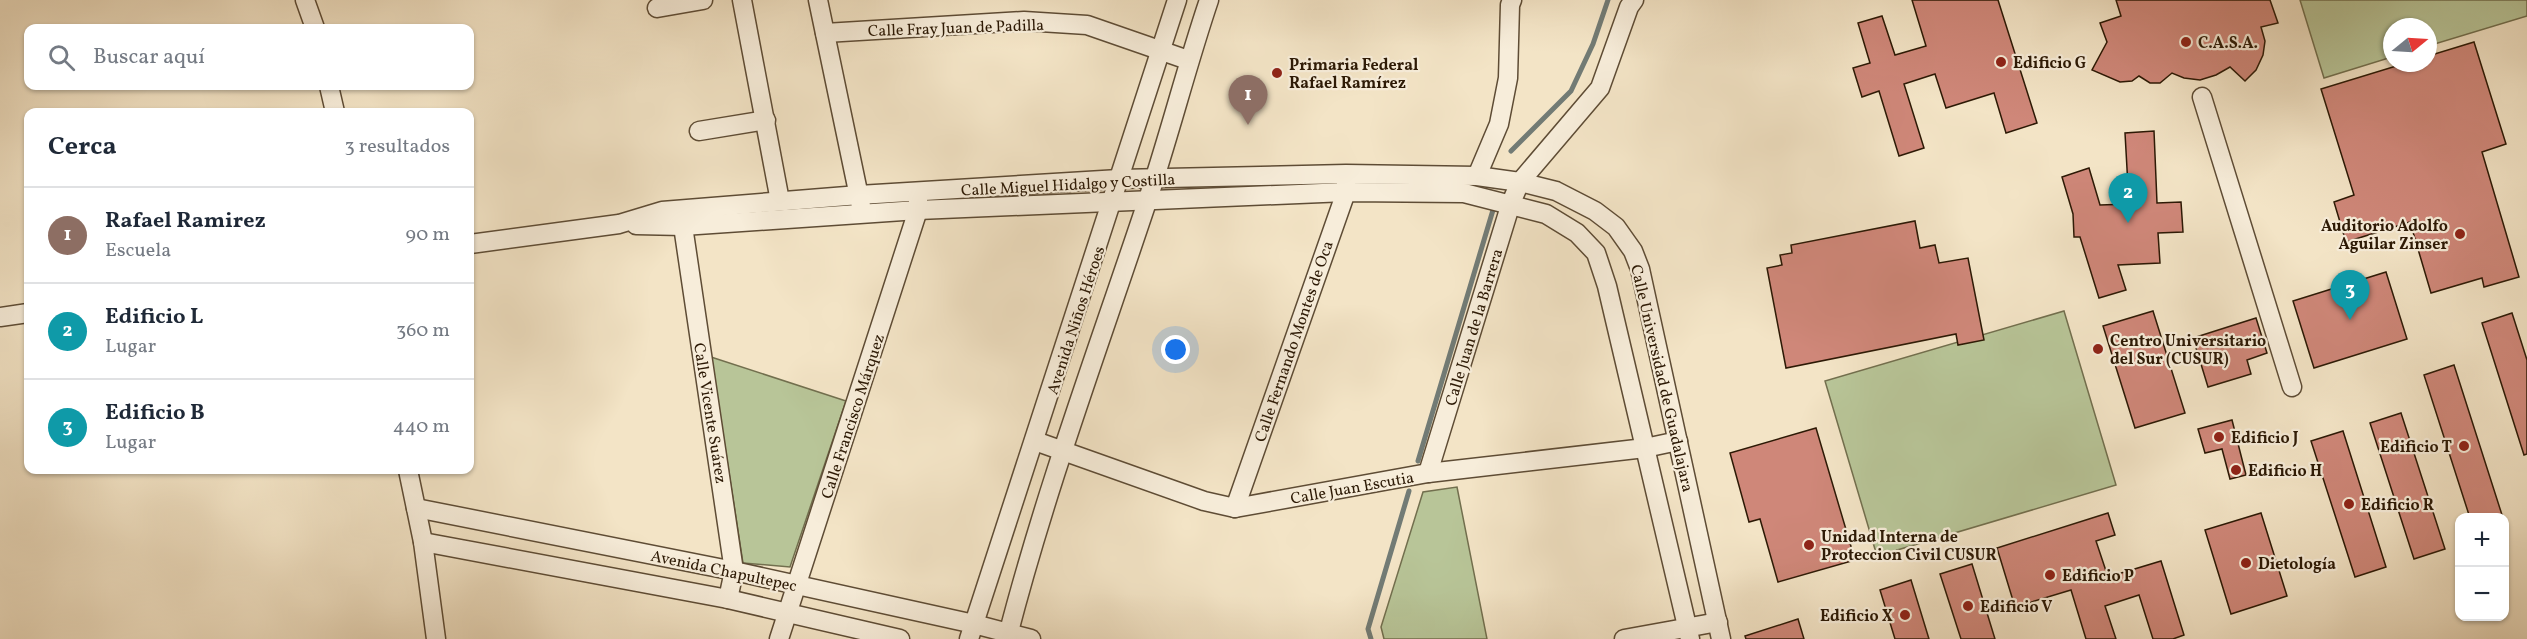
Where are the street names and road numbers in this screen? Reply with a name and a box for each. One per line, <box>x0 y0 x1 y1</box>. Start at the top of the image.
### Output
street label: Calle Fray Juan de Padilla <box>868 15 1045 43</box>
street label: Calle Miguel Hidalgo y Costilla <box>960 169 1176 203</box>
street label: Calle Fernando Montes de Oca <box>1250 238 1340 445</box>
street label: Avenida Niños Héroes <box>1043 243 1111 398</box>
street label: Calle Juan de la Barrera <box>1441 246 1509 409</box>
street label: Calle Universidad de Guadalajara <box>1624 263 1698 494</box>
street label: Calle Francisco Márquez <box>817 331 891 502</box>
street label: Calle Vicente Suárez <box>687 341 731 485</box>
street label: Calle Juan Escutia <box>1289 467 1416 511</box>
street label: Avenida Chapultepec <box>649 546 799 598</box>

